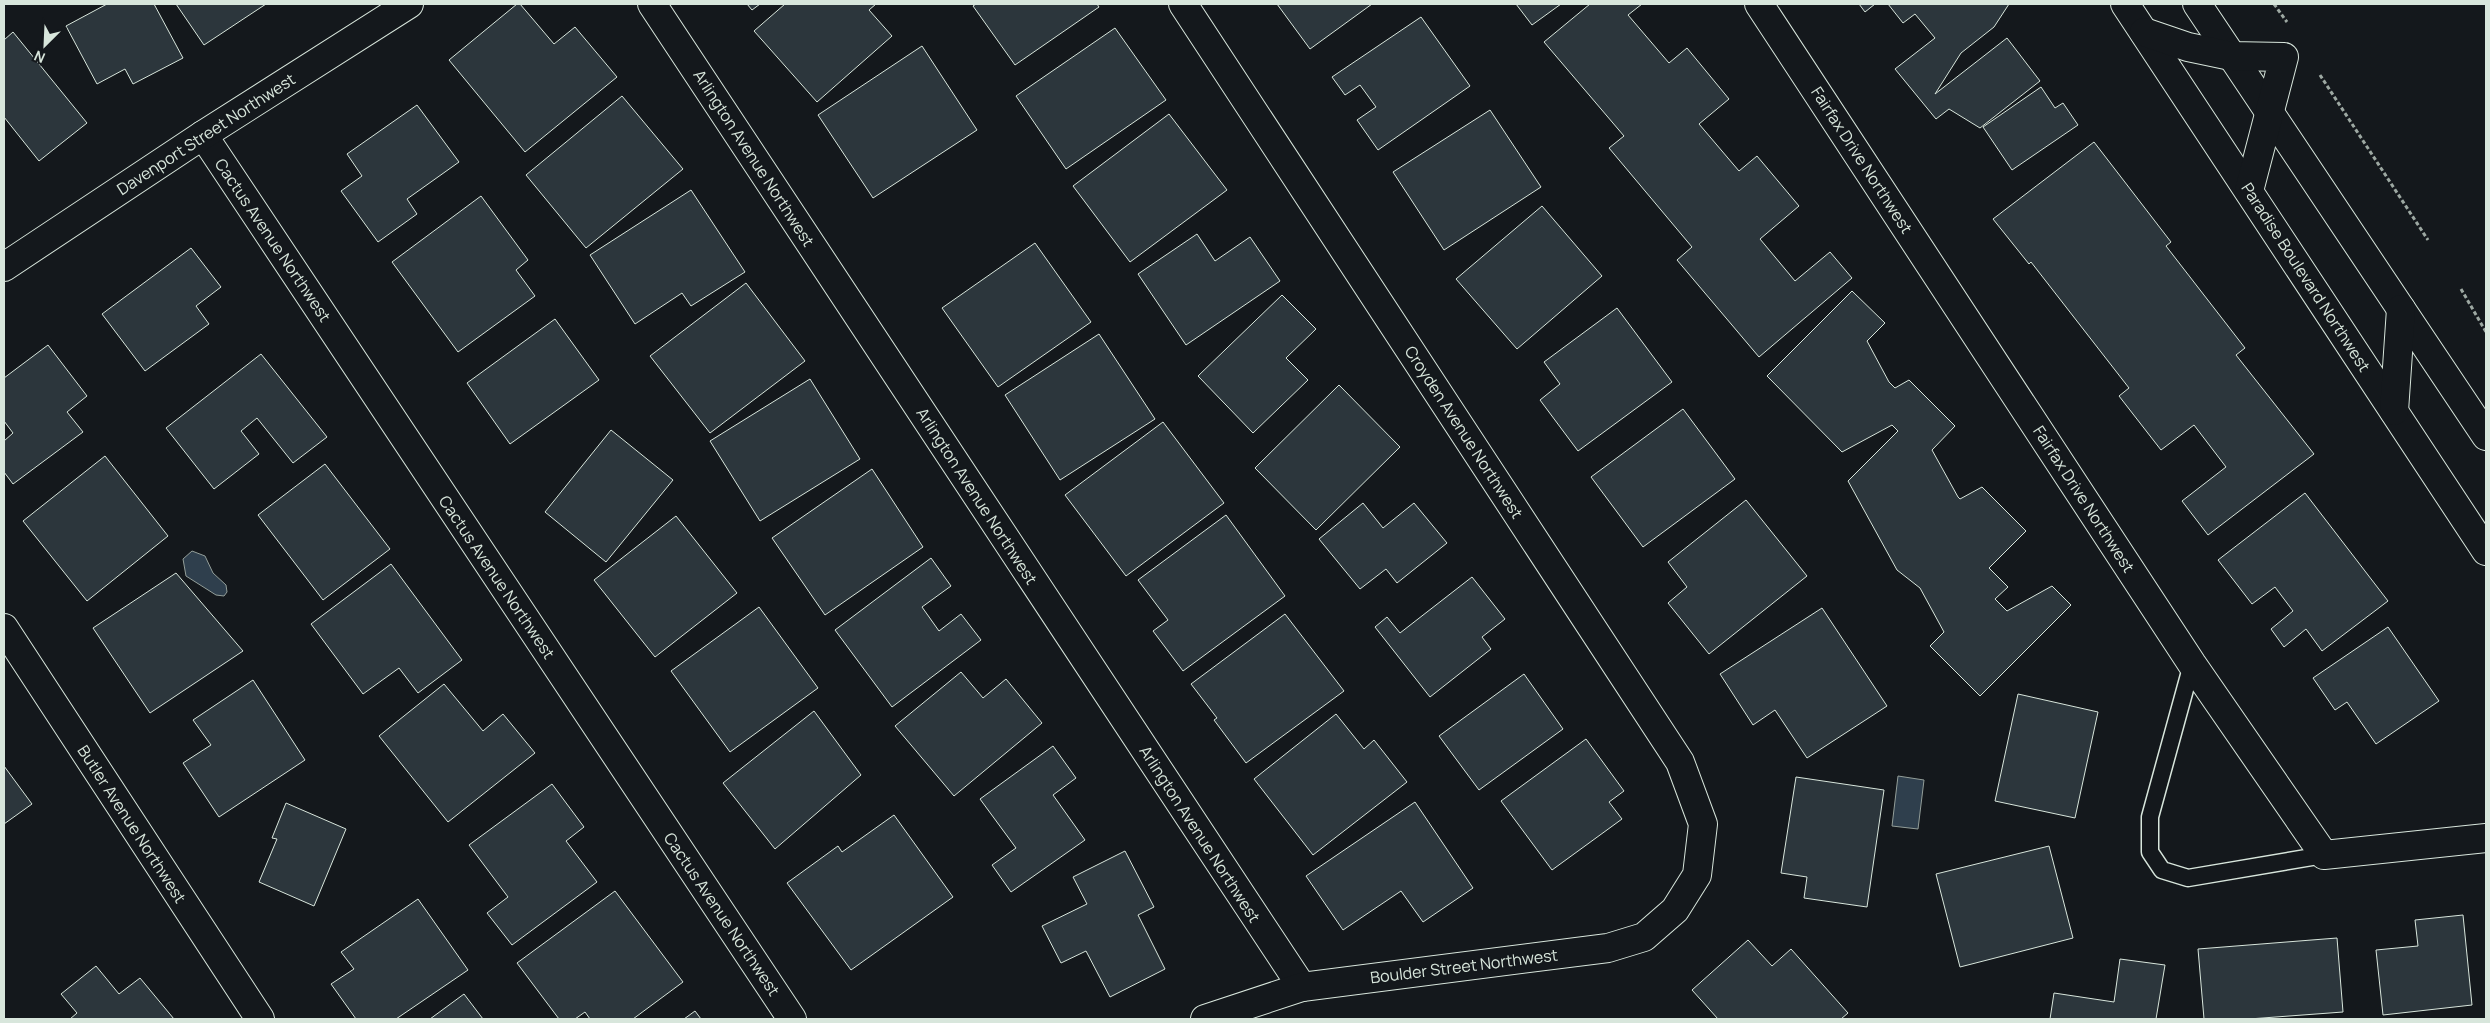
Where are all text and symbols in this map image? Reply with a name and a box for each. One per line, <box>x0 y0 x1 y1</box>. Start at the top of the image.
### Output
north arrow <box>20 20 70 70</box>
text: N <box>31 47 48 68</box>
street label: Arlington Avenue Northwest <box>688 65 820 251</box>
street label: Davenport Street Northwest <box>113 68 299 200</box>
street label: Fairfax Drive Northwest <box>1806 82 1918 238</box>
street label: Cactus Avenue Northwest <box>210 154 336 326</box>
street label: Paradise Boulevard Northwest <box>2237 178 2375 376</box>
street label: Croyden Avenue Northwest <box>1400 341 1528 523</box>
street label: Arlington Avenue Northwest <box>911 403 1043 589</box>
street label: Fairfax Drive Northwest <box>2028 421 2140 577</box>
street label: Cactus Avenue Northwest <box>434 491 560 663</box>
street label: Butler Avenue Northwest <box>73 741 191 907</box>
street label: Arlington Avenue Northwest <box>1134 741 1266 927</box>
street label: Cactus Avenue Northwest <box>659 828 785 1000</box>
street label: Boulder Street Northwest <box>1369 944 1559 988</box>

